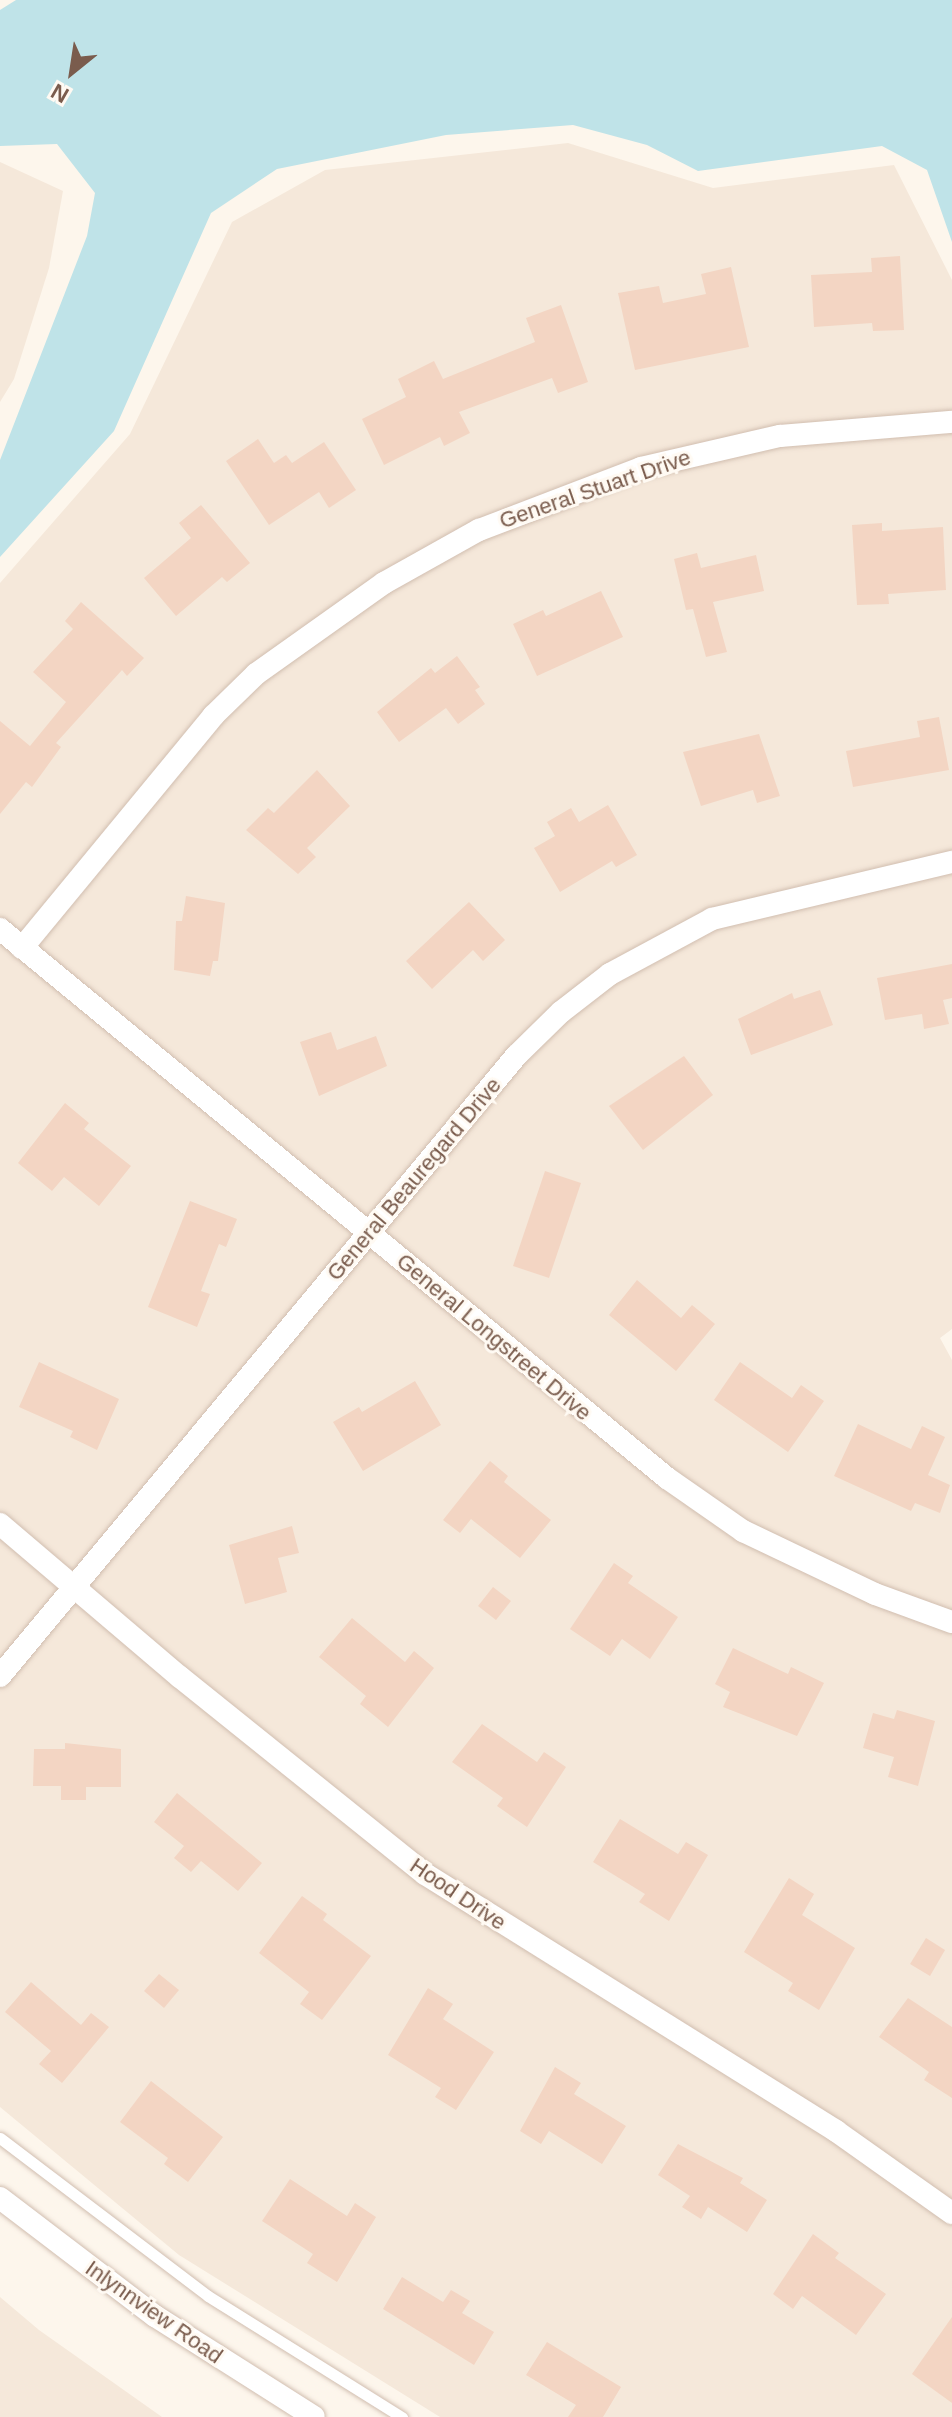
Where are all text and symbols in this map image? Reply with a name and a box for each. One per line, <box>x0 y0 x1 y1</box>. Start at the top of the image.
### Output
north arrow <box>32 32 112 112</box>
text: N <box>47 78 73 108</box>
street label: General Stuart Drive <box>496 444 694 534</box>
street label: General Beauregard Drive <box>321 1072 507 1286</box>
street label: General Longstreet Drive <box>391 1248 597 1426</box>
street label: Hood Drive <box>405 1852 511 1936</box>
street label: Inlynnview Road <box>80 2255 228 2369</box>

